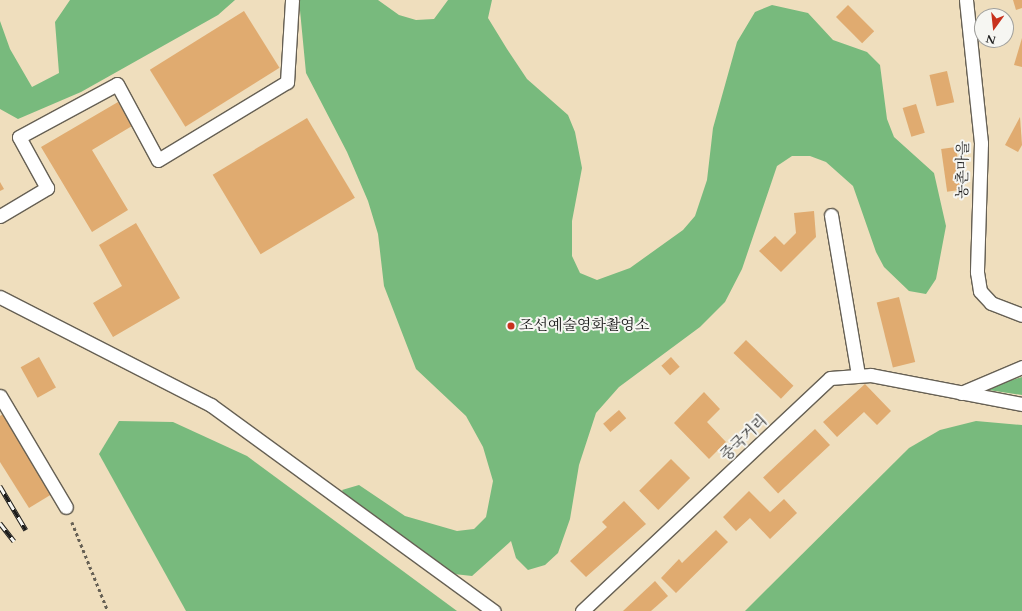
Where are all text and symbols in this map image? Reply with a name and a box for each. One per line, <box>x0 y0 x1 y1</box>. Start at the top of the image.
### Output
north arrow <box>974 8 1014 48</box>
text: N <box>984 31 998 48</box>
street label: 농촌마을 <box>953 141 973 199</box>
place label: 조선예술영화촬영소 <box>519 317 649 335</box>
marker: 조선예술영화촬영소 <box>506 321 516 331</box>
street label: 중국거리 <box>717 411 771 465</box>

